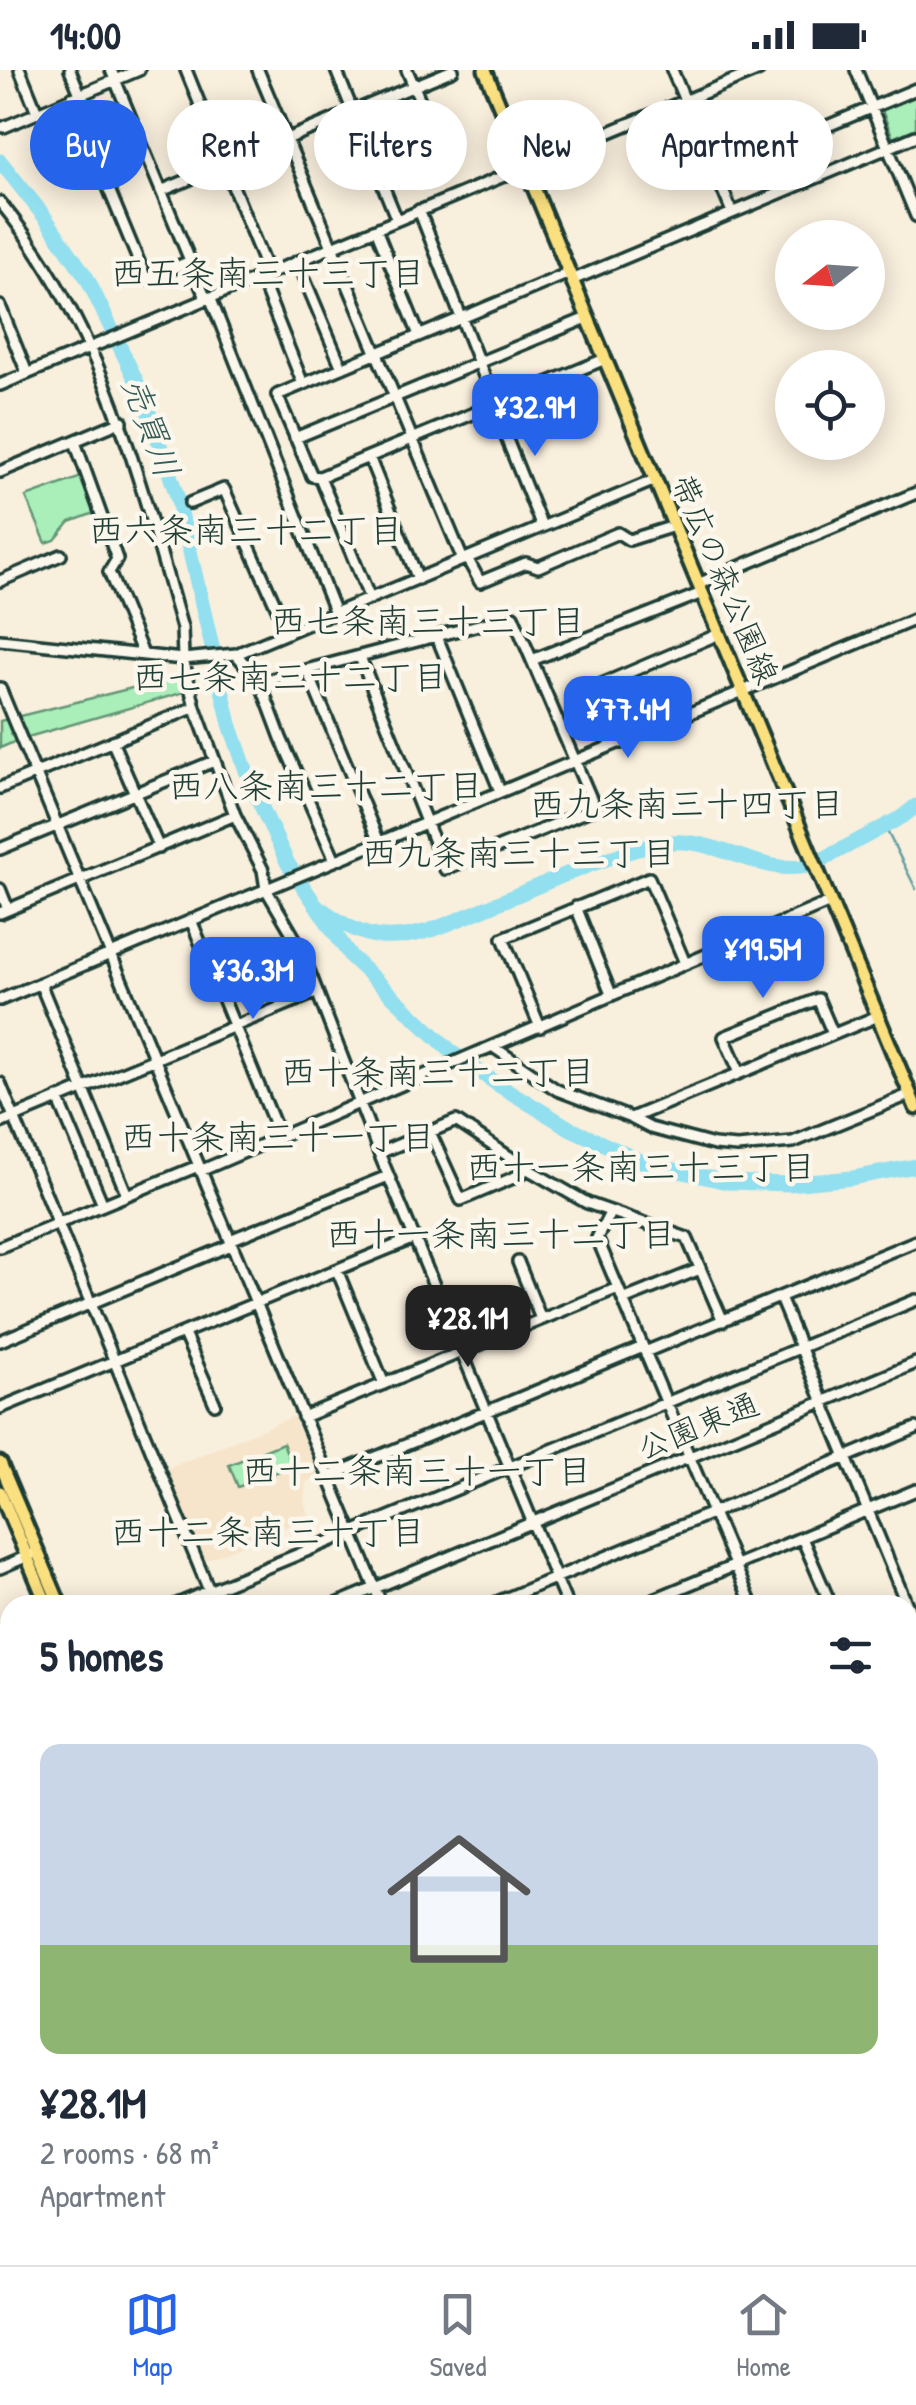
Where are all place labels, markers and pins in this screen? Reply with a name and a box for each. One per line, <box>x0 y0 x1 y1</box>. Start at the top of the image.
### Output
pin: ¥32.9M <box>454 374 616 459</box>
pin: ¥77.4M <box>547 676 709 761</box>
pin: ¥19.5M <box>682 916 844 1001</box>
pin: ¥36.3M <box>172 937 334 1022</box>
pin: ¥28.1M <box>387 1285 549 1370</box>

